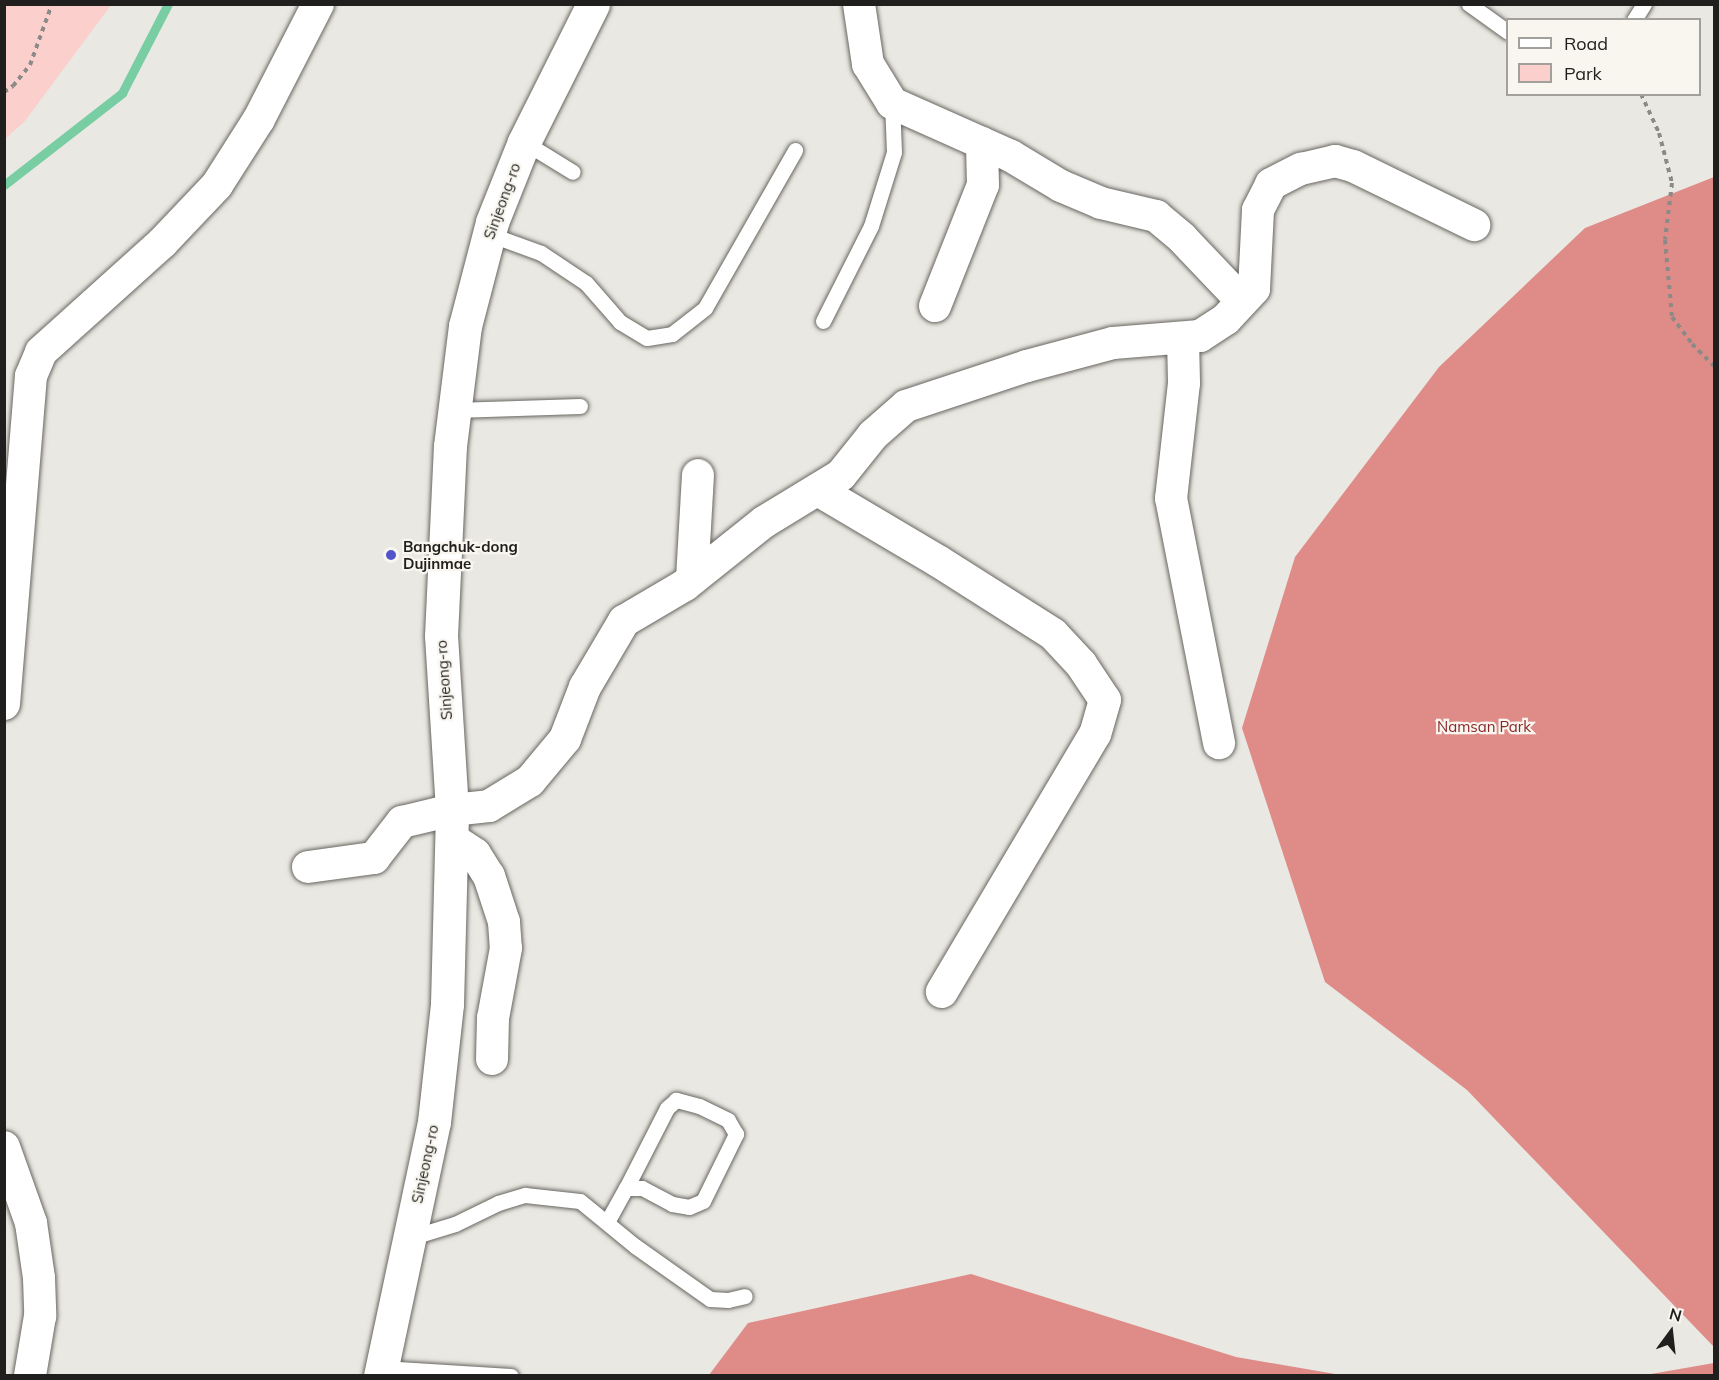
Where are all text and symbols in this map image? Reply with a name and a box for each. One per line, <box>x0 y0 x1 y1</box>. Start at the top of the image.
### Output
legend <box>1506 18 1701 96</box>
text: Road <box>1564 32 1608 55</box>
text: Park <box>1564 62 1602 85</box>
street label: Sinjeong-ro <box>480 160 524 242</box>
place label: Bangchuk-dong Dujinmae <box>403 537 518 572</box>
marker: Bangchuk-dong Dujinmae <box>384 548 398 562</box>
street label: Sinjeong-ro <box>432 639 456 721</box>
park label: Namsan Park <box>1437 718 1531 736</box>
street label: Sinjeong-ro <box>408 1123 442 1205</box>
north arrow <box>1641 1302 1701 1362</box>
text: N <box>1667 1303 1684 1326</box>

